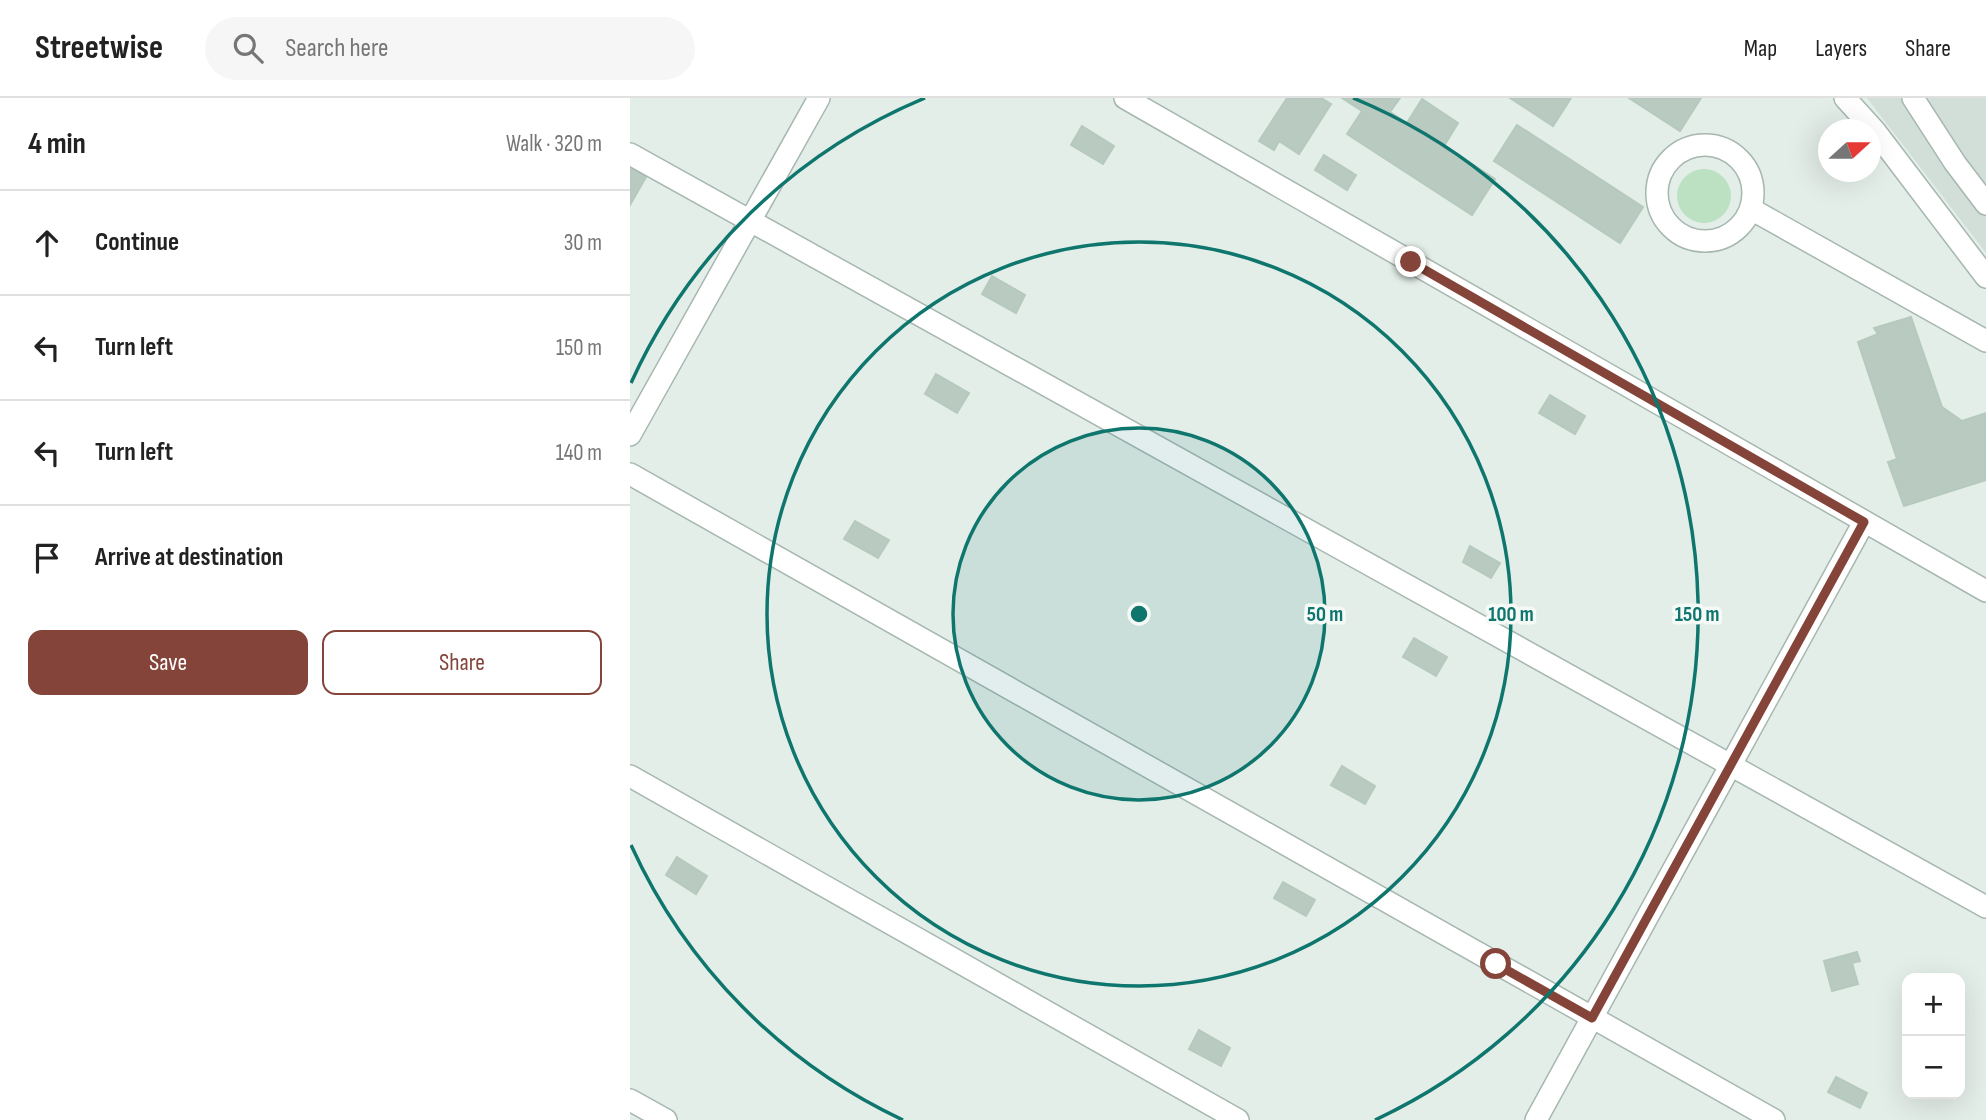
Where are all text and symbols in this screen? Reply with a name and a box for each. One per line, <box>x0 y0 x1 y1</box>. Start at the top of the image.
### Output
search box <box>205 17 695 80</box>
text: Streetwise <box>35 28 163 68</box>
icon: search <box>229 29 267 67</box>
text: Search here <box>285 33 389 64</box>
text: Map <box>1744 34 1777 63</box>
text: Layers <box>1815 34 1867 63</box>
text: Share <box>1905 34 1951 63</box>
north arrow <box>1818 119 1881 182</box>
text: 4 min <box>28 126 86 162</box>
text: Walk · 320 m <box>506 130 602 158</box>
icon: ahead <box>28 224 66 262</box>
text: Continue <box>95 227 179 258</box>
text: 30 m <box>564 229 602 257</box>
route end <box>1395 246 1426 277</box>
icon: left <box>28 329 66 367</box>
text: Turn left <box>95 332 173 363</box>
text: 150 m <box>556 334 602 362</box>
icon: left <box>28 434 66 472</box>
text: Turn left <box>95 437 173 468</box>
text: 140 m <box>556 439 602 467</box>
icon: arrive <box>28 539 66 577</box>
text: Arrive at destination <box>95 542 283 573</box>
centre of rings <box>1127 602 1151 626</box>
text: 50 m <box>1307 602 1343 627</box>
text: 100 m <box>1488 602 1534 627</box>
text: 150 m <box>1675 602 1719 627</box>
button: Save <box>28 630 308 695</box>
button: Share <box>322 630 602 695</box>
route start <box>1480 948 1511 979</box>
map controls <box>1902 973 1965 1099</box>
button: + <box>1902 973 1965 1036</box>
button: − <box>1902 1036 1965 1099</box>

